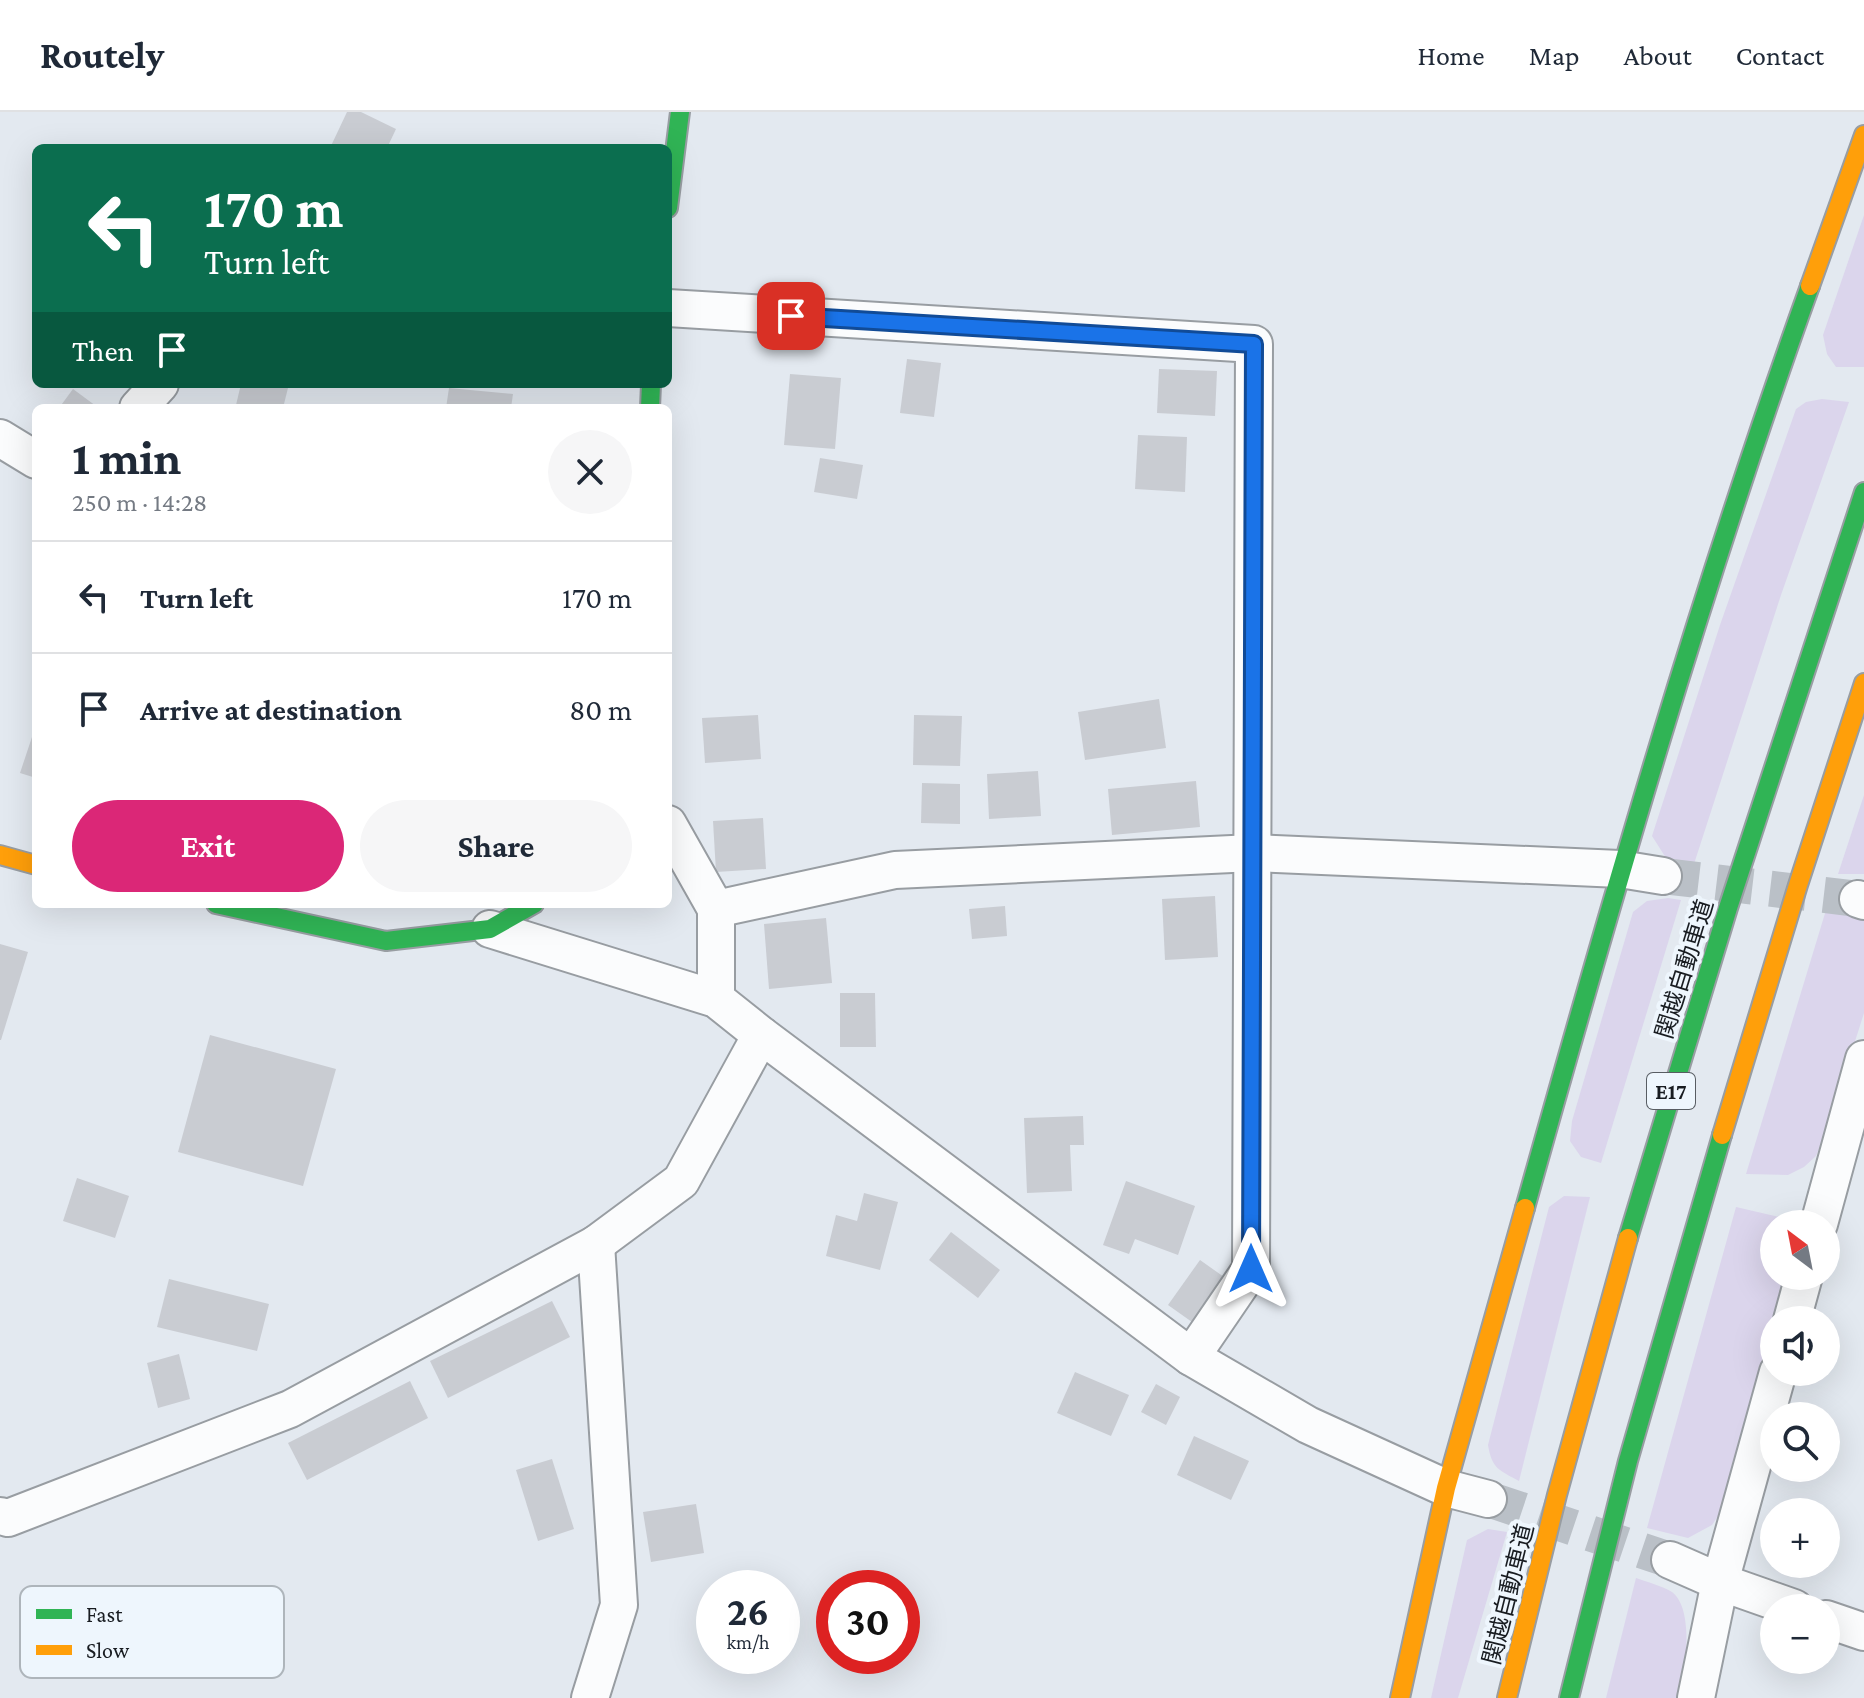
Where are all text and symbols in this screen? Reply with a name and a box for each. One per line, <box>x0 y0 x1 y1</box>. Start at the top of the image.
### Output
text: Routely <box>40 34 164 76</box>
text: Home <box>1418 40 1485 71</box>
text: Map <box>1529 40 1580 71</box>
text: About <box>1624 40 1692 71</box>
text: Contact <box>1736 40 1824 71</box>
icon: left <box>72 176 176 280</box>
text: 170 m <box>204 177 343 239</box>
text: Turn left <box>204 242 329 282</box>
pin <box>757 282 825 350</box>
icon: arrive <box>769 294 813 338</box>
icon: arrive <box>150 328 194 372</box>
text: Then <box>72 334 134 367</box>
button: close <box>548 430 632 514</box>
text: 1 min <box>72 431 181 484</box>
text: 250 m · 14:28 <box>72 488 207 517</box>
icon: left <box>72 575 116 619</box>
text: Turn left <box>140 581 253 614</box>
text: 170 m <box>562 581 632 614</box>
icon: arrive <box>72 687 116 731</box>
text: Arrive at destination <box>140 693 402 726</box>
text: 80 m <box>569 693 632 726</box>
button: Exit <box>72 800 344 892</box>
button: Share <box>360 800 632 892</box>
street label: 関越自動車道 <box>1650 896 1718 1042</box>
road number: E17 <box>1647 1073 1695 1109</box>
north arrow <box>1760 1210 1840 1290</box>
map controls <box>1760 1210 1840 1674</box>
position arrow <box>1209 1227 1293 1311</box>
button: sound <box>1760 1306 1840 1386</box>
button: search <box>1760 1402 1840 1482</box>
button: + <box>1760 1498 1840 1578</box>
street label: 関越自動車道 <box>1477 1521 1539 1667</box>
speed limit sign: 30 <box>816 1570 920 1674</box>
legend <box>20 1586 284 1678</box>
text: 26 <box>727 1589 769 1634</box>
button: − <box>1760 1594 1840 1674</box>
text: Fast <box>86 1602 123 1627</box>
text: km/h <box>726 1631 770 1653</box>
text: Slow <box>86 1638 130 1663</box>

